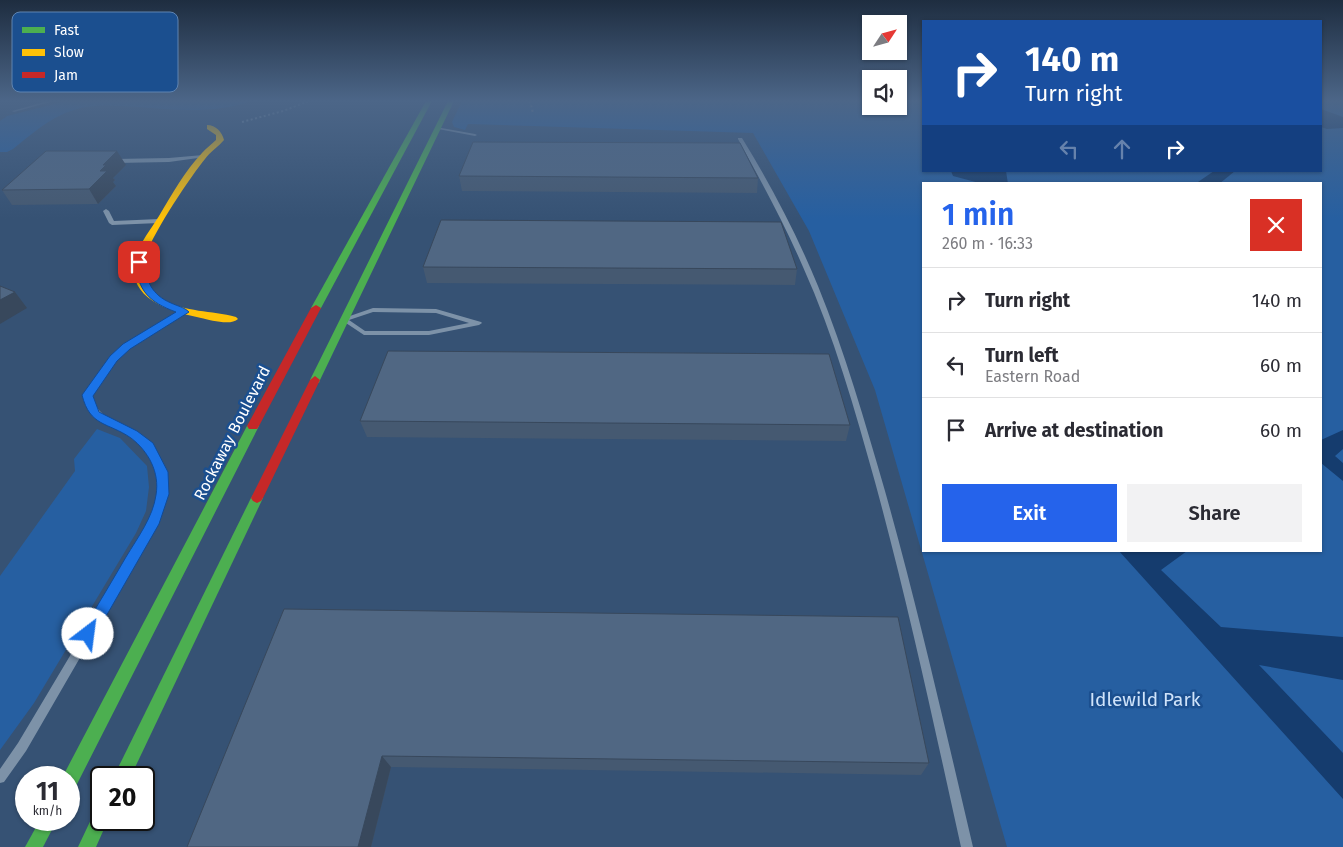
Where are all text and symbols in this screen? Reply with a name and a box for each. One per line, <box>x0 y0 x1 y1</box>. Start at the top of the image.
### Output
legend <box>12 12 178 92</box>
north arrow <box>862 15 908 60</box>
map controls <box>862 15 907 115</box>
text: Fast <box>54 22 80 39</box>
text: 140 m <box>1025 38 1119 80</box>
icon: right <box>942 40 1007 105</box>
text: Slow <box>54 44 84 61</box>
text: Jam <box>54 67 78 84</box>
button: sound <box>862 70 907 115</box>
text: Turn right <box>1025 80 1122 107</box>
icon: left <box>1055 135 1083 163</box>
icon: ahead <box>1108 135 1136 163</box>
icon: right <box>1161 135 1189 163</box>
text: 1 min <box>942 197 1014 233</box>
button: close <box>1250 199 1302 251</box>
text: 260 m · 16:33 <box>942 234 1033 253</box>
pin <box>118 241 160 283</box>
icon: arrive <box>125 248 153 276</box>
icon: right <box>942 286 970 314</box>
text: Turn right <box>985 289 1070 312</box>
text: 140 m <box>1252 289 1302 312</box>
text: Turn left <box>985 344 1059 367</box>
icon: left <box>942 351 970 379</box>
text: 60 m <box>1260 354 1302 377</box>
street label: Rockaway Boulevard <box>190 363 274 503</box>
text: Eastern Road <box>985 367 1080 386</box>
icon: arrive <box>942 416 970 444</box>
text: Arrive at destination <box>985 419 1164 442</box>
text: 60 m <box>1260 419 1302 442</box>
button: Exit <box>942 484 1117 542</box>
button: Share <box>1127 484 1302 542</box>
position arrow <box>61 607 113 659</box>
park label: Idlewild Park <box>1089 688 1201 711</box>
speed limit sign: 20 <box>90 766 155 831</box>
text: 11 <box>36 777 59 807</box>
text: km/h <box>33 804 62 818</box>

